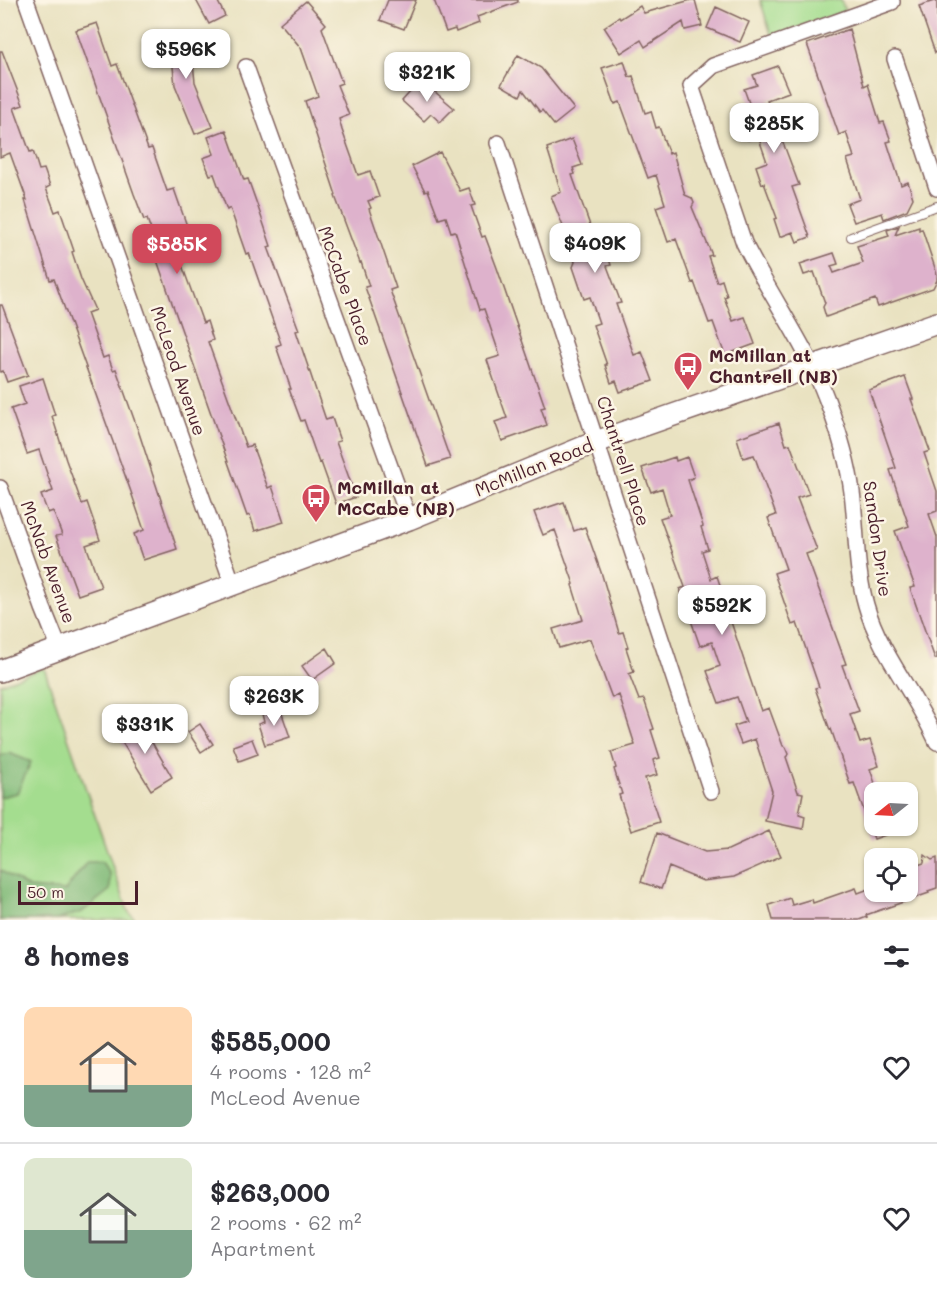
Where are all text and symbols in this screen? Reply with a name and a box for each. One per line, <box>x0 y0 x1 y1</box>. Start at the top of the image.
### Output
pin: $596K <box>144 29 228 80</box>
text: $596K <box>155 35 217 61</box>
pin: $321K <box>385 52 469 103</box>
text: $321K <box>398 58 456 84</box>
pin: $285K <box>732 103 816 154</box>
text: $285K <box>744 109 804 135</box>
street label: McCabe Place <box>313 222 379 349</box>
pin: $409K <box>553 223 637 274</box>
pin: $585K <box>135 224 219 275</box>
text: $409K <box>563 229 627 255</box>
text: $585K <box>146 230 208 256</box>
street label: McLeod Avenue <box>146 303 212 439</box>
place label: McMillan at Chantrell (NB) <box>709 343 838 388</box>
bus stop icon: McMillan at Chantrell (NB) <box>672 350 704 392</box>
street label: Chantrell Place <box>592 393 656 529</box>
street label: McMillan Road <box>471 432 596 502</box>
place label: McMillan at McCabe (NB) <box>337 475 455 520</box>
street label: Sandon Drive <box>858 479 898 598</box>
bus stop icon: McMillan at McCabe (NB) <box>300 482 332 524</box>
street label: McNab Avenue <box>16 497 82 626</box>
pin: $592K <box>680 585 764 636</box>
text: $592K <box>692 591 752 617</box>
pin: $263K <box>232 676 316 727</box>
text: $263K <box>244 682 304 708</box>
pin: $331K <box>103 704 187 755</box>
text: $331K <box>116 710 174 736</box>
north arrow <box>864 782 918 836</box>
map controls <box>864 782 918 902</box>
button: locate <box>864 848 918 902</box>
scale bar <box>18 878 138 906</box>
text: 50 m <box>27 881 64 902</box>
text: 8 homes <box>24 939 130 973</box>
icon: filters <box>880 940 913 973</box>
text: $585,000 <box>210 1024 331 1058</box>
icon: home <box>72 1031 144 1103</box>
icon: heart <box>880 1051 913 1084</box>
text: 4 rooms · 128 m² <box>210 1058 371 1084</box>
text: McLeod Avenue <box>210 1084 361 1110</box>
text: $263,000 <box>210 1175 330 1209</box>
icon: home <box>72 1182 144 1254</box>
icon: heart <box>880 1202 913 1235</box>
text: 2 rooms · 62 m² <box>210 1209 362 1235</box>
text: Apartment <box>210 1235 316 1261</box>

